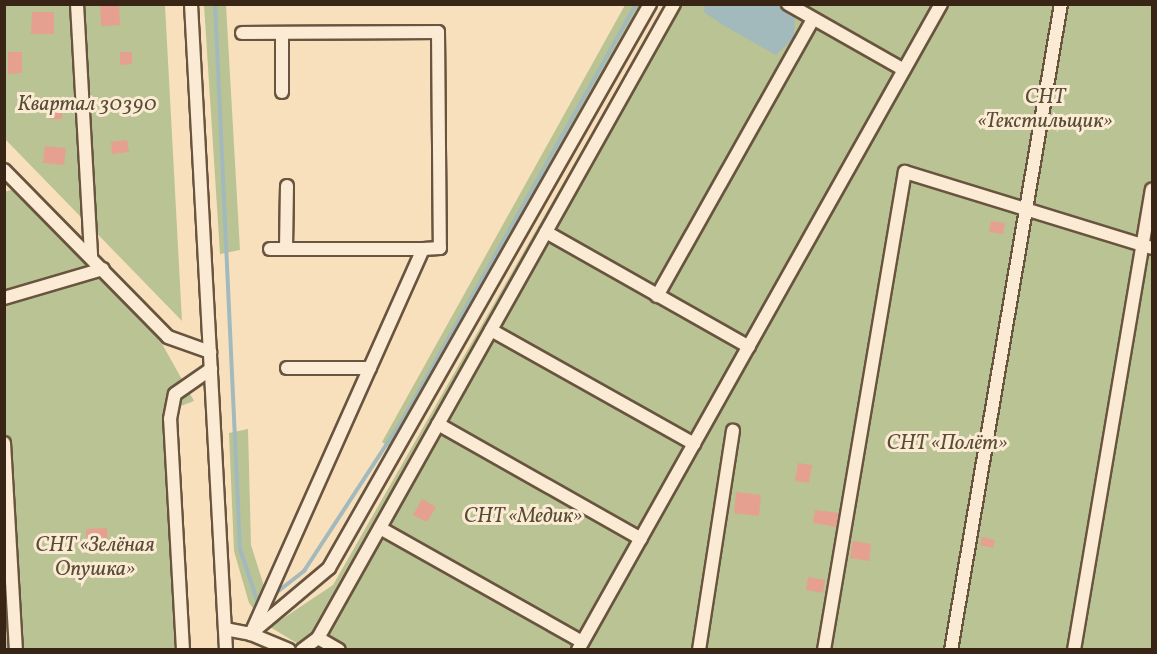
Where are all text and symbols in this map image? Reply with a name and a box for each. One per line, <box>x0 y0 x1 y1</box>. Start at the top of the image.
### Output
park label: СНТ «Текстильщик» <box>978 85 1112 135</box>
park label: Квартал 30390 <box>17 92 157 118</box>
park label: СНТ «Полёт» <box>886 431 1008 457</box>
park label: СНТ «Медик» <box>464 504 582 530</box>
park label: СНТ «Зелёная Опушка» <box>35 533 155 583</box>

